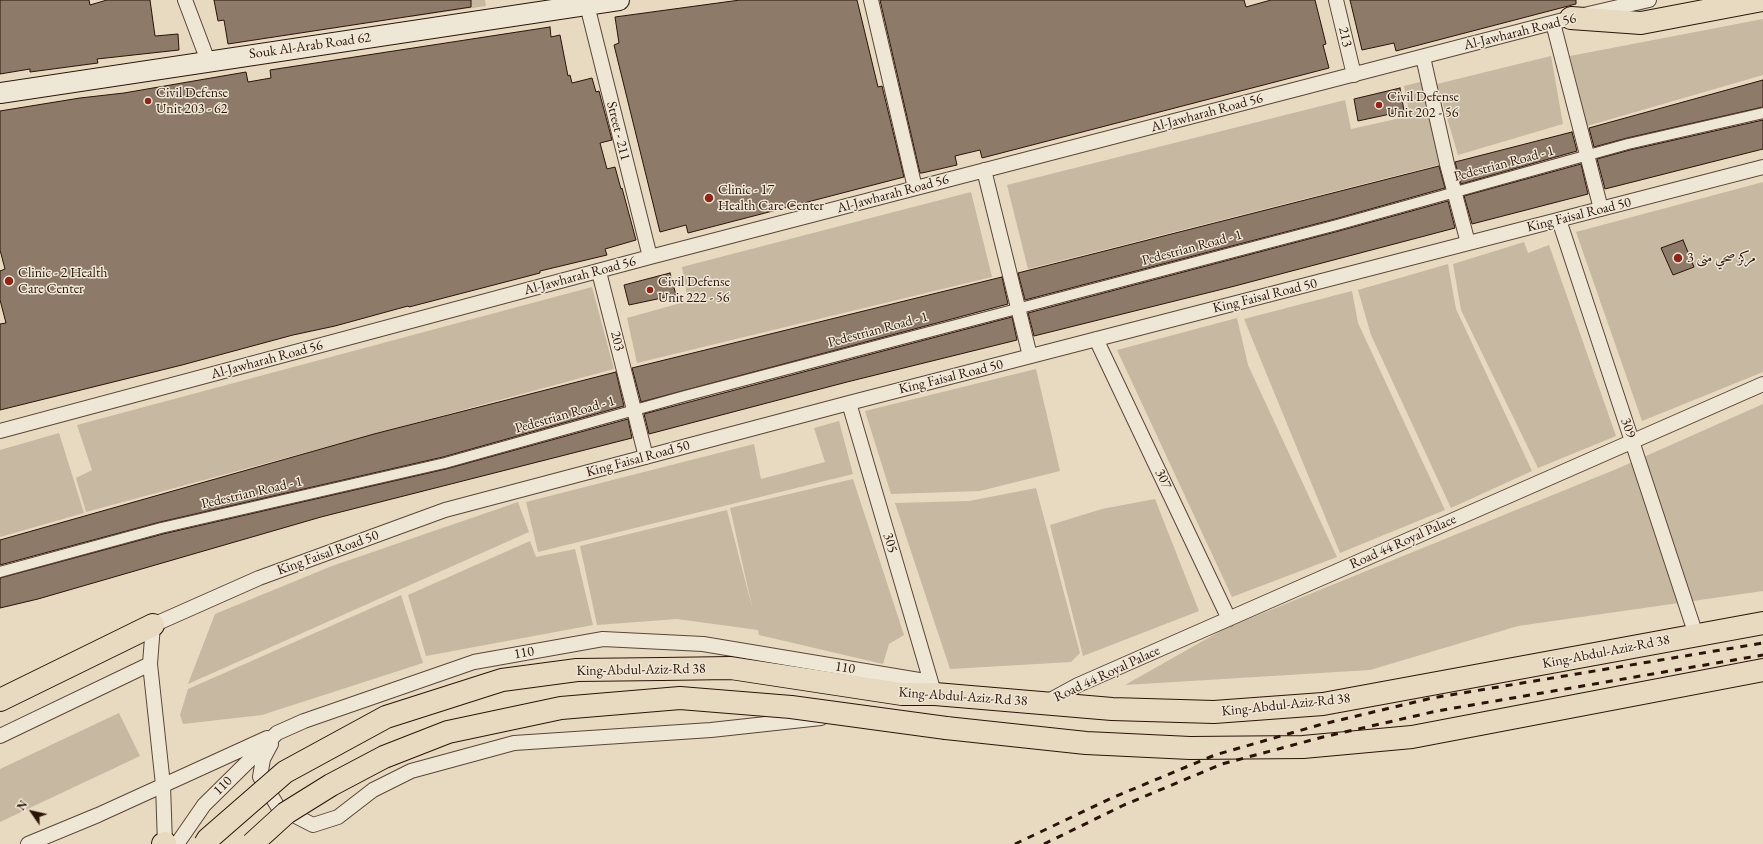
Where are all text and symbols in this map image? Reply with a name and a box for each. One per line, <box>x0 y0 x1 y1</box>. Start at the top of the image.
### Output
street label: Al-Jawharah Road 56 <box>1462 10 1578 54</box>
street label: 213 <box>1335 25 1355 49</box>
street label: Souk Al-Arab Road 62 <box>248 29 372 63</box>
place label: Civil Defense Unit 203 - 62 <box>156 85 228 118</box>
place label: Civil Defense Unit 202 - 56 <box>1387 89 1459 122</box>
street label: Al-Jawharah Road 56 <box>1149 90 1265 136</box>
marker: Civil Defense Unit 203 - 62 <box>143 96 153 106</box>
street label: Street - 211 <box>603 100 633 162</box>
marker: Civil Defense Unit 202 - 56 <box>1374 100 1384 110</box>
street label: Pedestrian Road - 1 <box>1452 143 1556 185</box>
street label: Al-Jawharah Road 56 <box>835 171 951 217</box>
place label: Clinic - 17 Health Care Center <box>718 182 824 214</box>
marker: Clinic - 17 Health Care Center <box>703 192 715 204</box>
street label: King Faisal Road 50 <box>1525 194 1633 236</box>
street label: Pedestrian Road - 1 <box>1140 227 1244 269</box>
place label: مركز صحي منى 3 <box>1687 250 1756 266</box>
marker: مركز صحي منى 3 <box>1672 252 1684 264</box>
street label: Al-Jawharah Road 56 <box>522 253 638 299</box>
place label: Clinic - 2 Health Care Center <box>18 265 108 298</box>
place label: Civil Defense Unit 222 - 56 <box>658 274 730 306</box>
marker: Clinic - 2 Health Care Center <box>3 275 15 287</box>
street label: King Faisal Road 50 <box>1211 275 1319 317</box>
marker: Civil Defense Unit 222 - 56 <box>645 285 655 295</box>
street label: Pedestrian Road - 1 <box>826 309 930 351</box>
street label: 203 <box>606 329 628 353</box>
street label: Al-Jawharah Road 56 <box>209 337 325 383</box>
street label: King Faisal Road 50 <box>897 356 1005 398</box>
street label: Pedestrian Road - 1 <box>513 393 617 437</box>
street label: 309 <box>1617 416 1639 440</box>
street label: King Faisal Road 50 <box>584 437 692 481</box>
street label: 307 <box>1151 466 1175 492</box>
street label: Pedestrian Road - 1 <box>200 473 304 513</box>
street label: Road 44 Royal Palace <box>1347 511 1459 573</box>
street label: King Faisal Road 50 <box>275 527 381 579</box>
street label: 305 <box>879 531 901 555</box>
street label: King-Abdul-Aziz-Rd 38 <box>1541 631 1671 673</box>
street label: Road 44 Royal Palace <box>1051 642 1163 706</box>
street label: 110 <box>513 643 535 663</box>
street label: 110 <box>834 658 856 678</box>
street label: King-Abdul-Aziz-Rd 38 <box>576 660 706 680</box>
street label: King-Abdul-Aziz-Rd 38 <box>898 684 1028 710</box>
street label: King-Abdul-Aziz-Rd 38 <box>1221 690 1351 720</box>
street label: 110 <box>210 773 236 799</box>
north arrow <box>12 792 52 832</box>
text: N <box>14 798 30 813</box>

